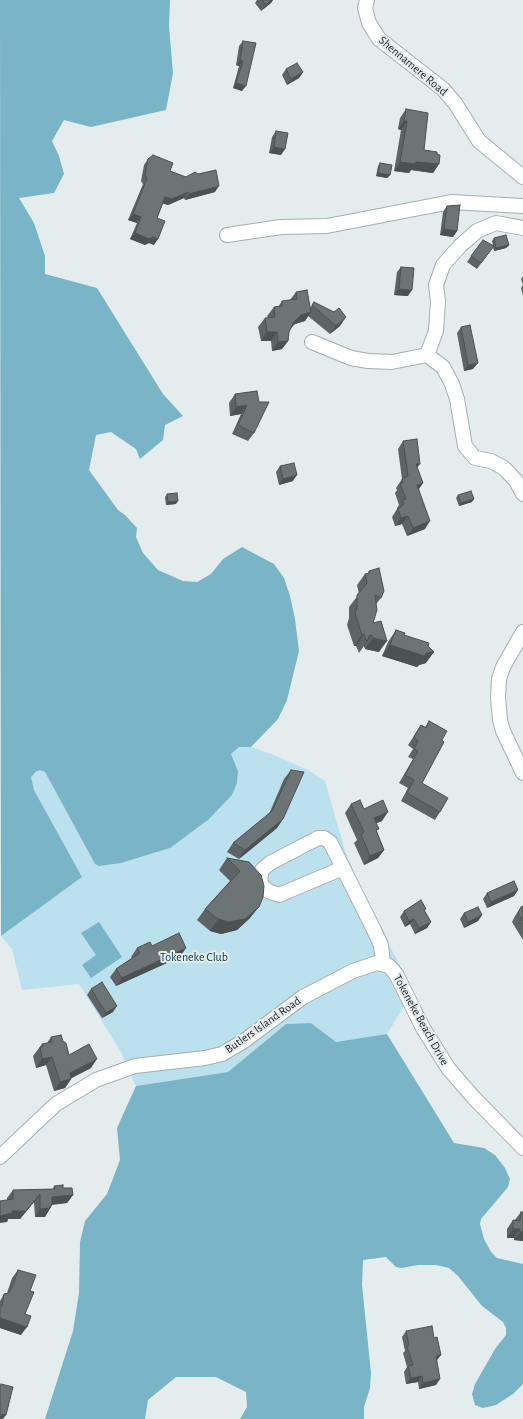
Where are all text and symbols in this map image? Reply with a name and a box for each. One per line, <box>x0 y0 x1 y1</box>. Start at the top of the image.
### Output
street label: Shennamere Road <box>376 33 450 99</box>
park label: Tokeneke Club <box>160 950 228 964</box>
street label: Tokeneke Beach Drive <box>390 972 452 1068</box>
street label: Butlers Island Road <box>222 994 304 1056</box>

